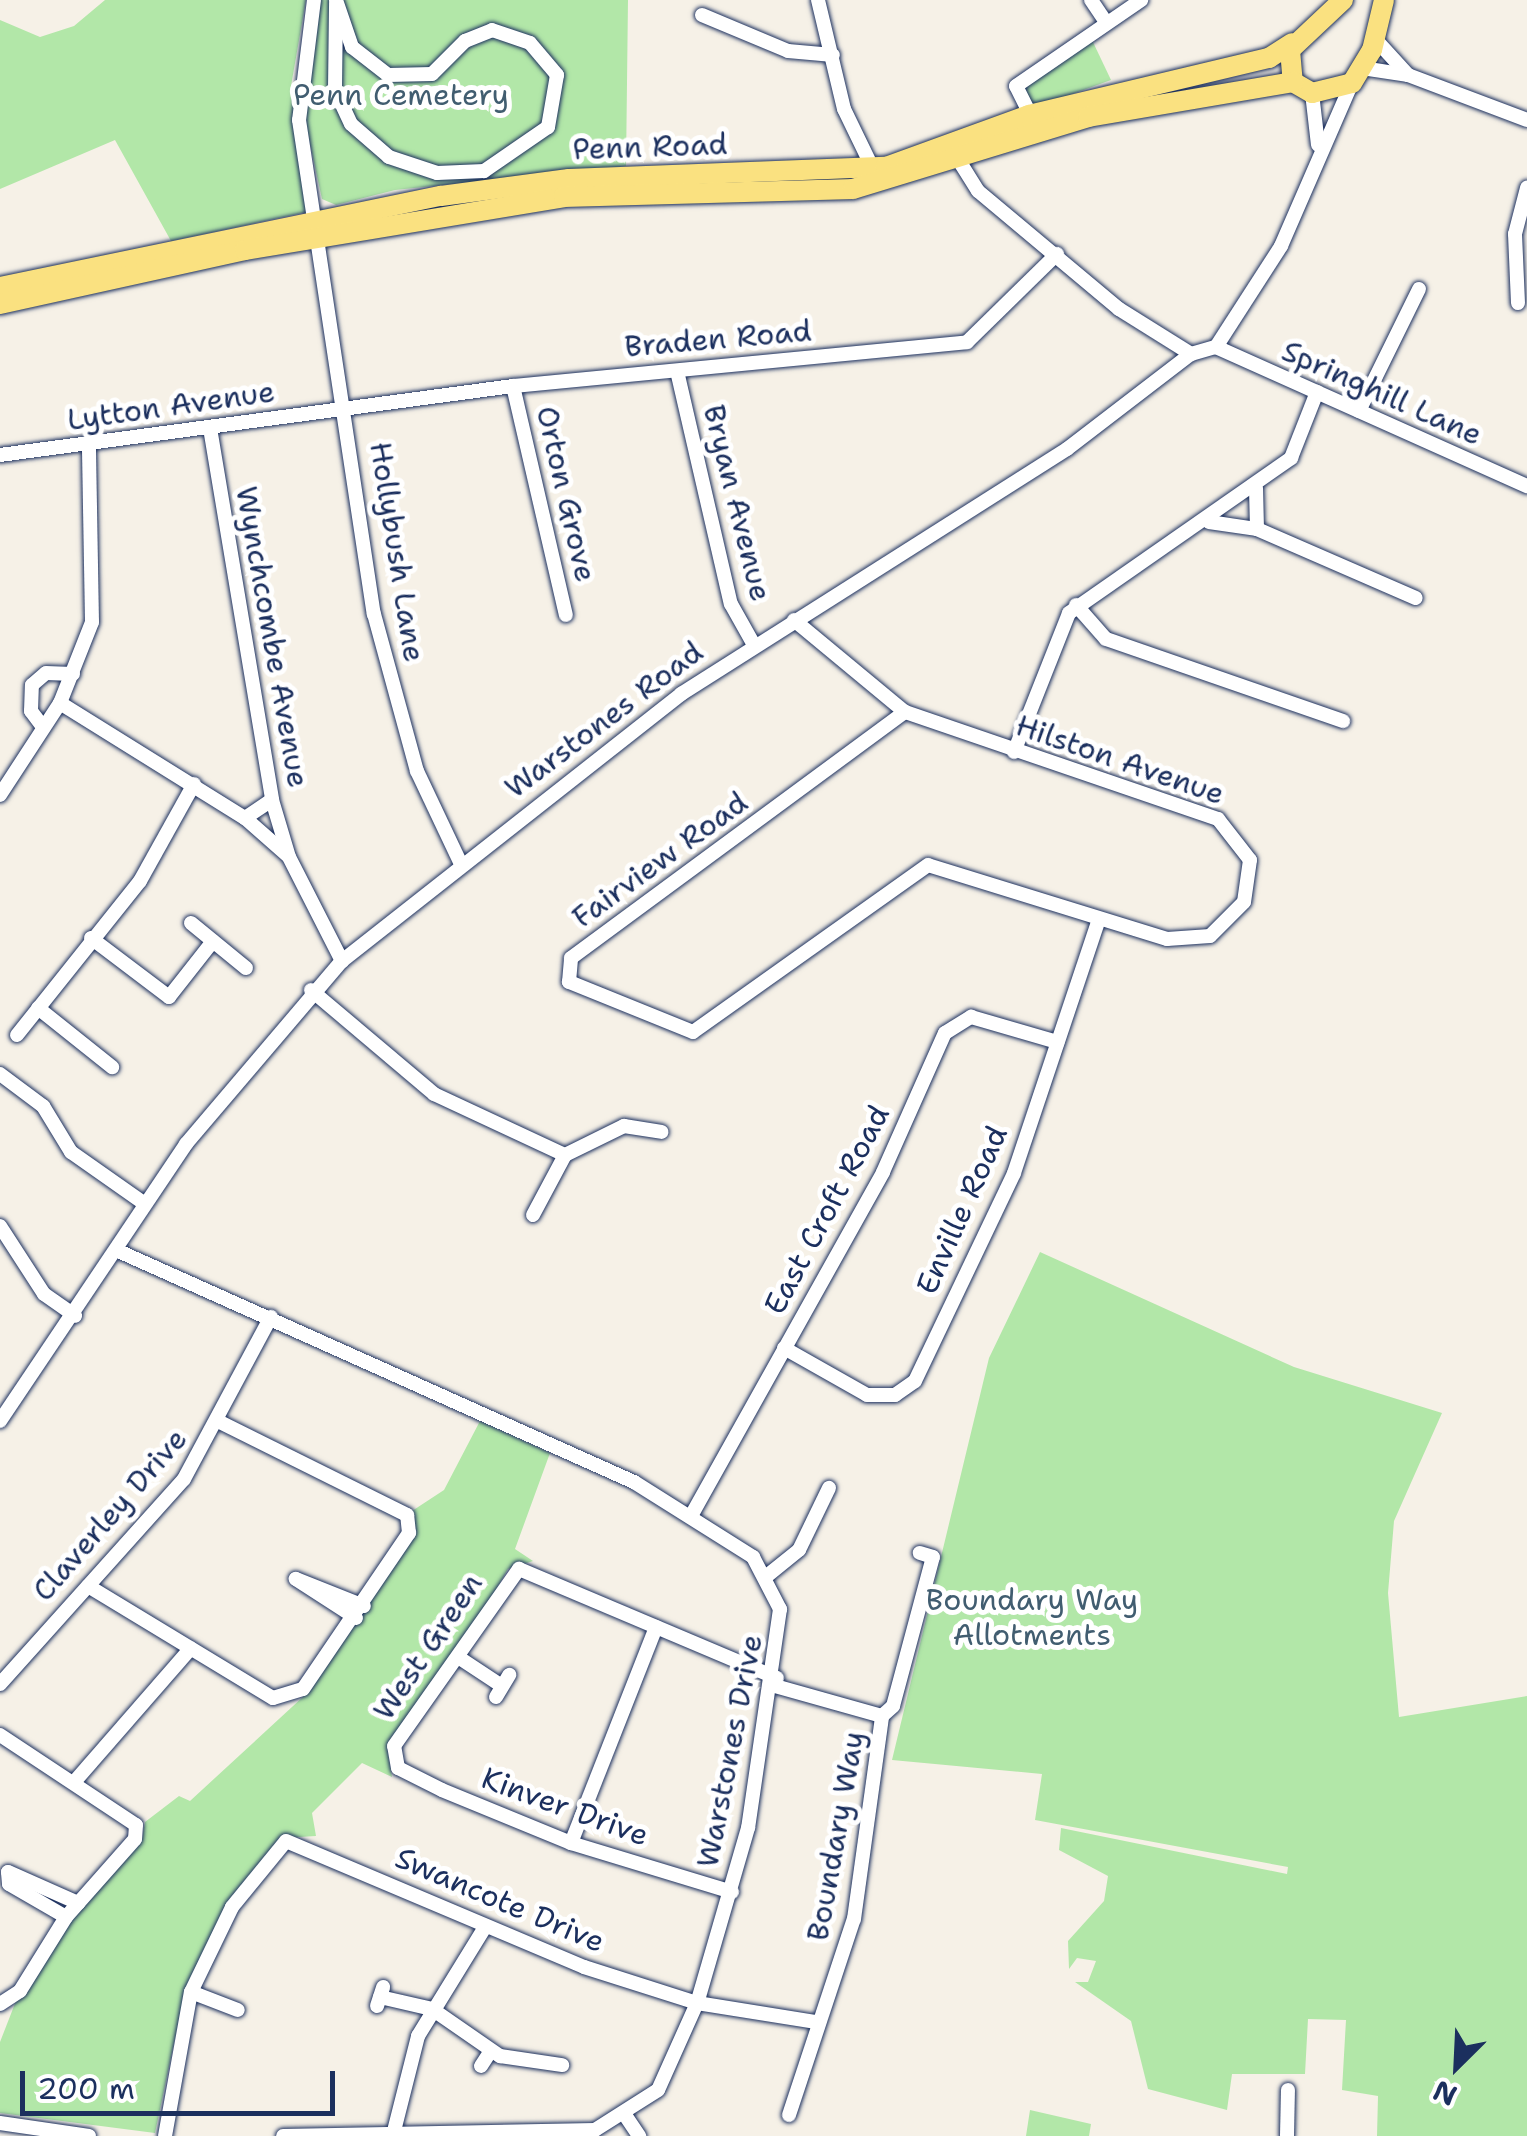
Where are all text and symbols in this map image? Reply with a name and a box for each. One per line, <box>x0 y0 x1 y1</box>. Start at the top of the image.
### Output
park label: Penn Cemetery <box>293 77 509 113</box>
street label: Penn Road <box>572 126 728 168</box>
street label: Braden Road <box>623 313 813 365</box>
street label: Springhill Lane <box>1276 333 1488 453</box>
street label: Lytton Avenue <box>65 374 277 438</box>
street label: Bryan Avenue <box>695 401 779 605</box>
street label: Orton Grove <box>528 403 604 585</box>
street label: Hollybush Lane <box>362 439 432 665</box>
street label: Wynchcombe Avenue <box>228 484 316 790</box>
street label: Warstones Road <box>498 634 710 806</box>
street label: Hilston Avenue <box>1011 708 1229 812</box>
street label: Fairview Road <box>565 784 755 936</box>
street label: East Croft Road <box>757 1099 897 1321</box>
street label: Enville Road <box>909 1120 1015 1300</box>
street label: Claverley Drive <box>25 1421 195 1609</box>
street label: West Green <box>366 1567 490 1727</box>
park label: Boundary Way Allotments <box>926 1582 1138 1652</box>
street label: Warstones Drive <box>690 1631 770 1871</box>
street label: Boundary Way <box>800 1728 872 1944</box>
street label: Kinver Drive <box>477 1760 653 1854</box>
street label: Swancote Drive <box>390 1840 610 1960</box>
north arrow <box>1407 2016 1507 2116</box>
scale bar <box>25 2051 340 2113</box>
text: 200 m <box>37 2068 135 2109</box>
text: N <box>1427 2072 1463 2115</box>

